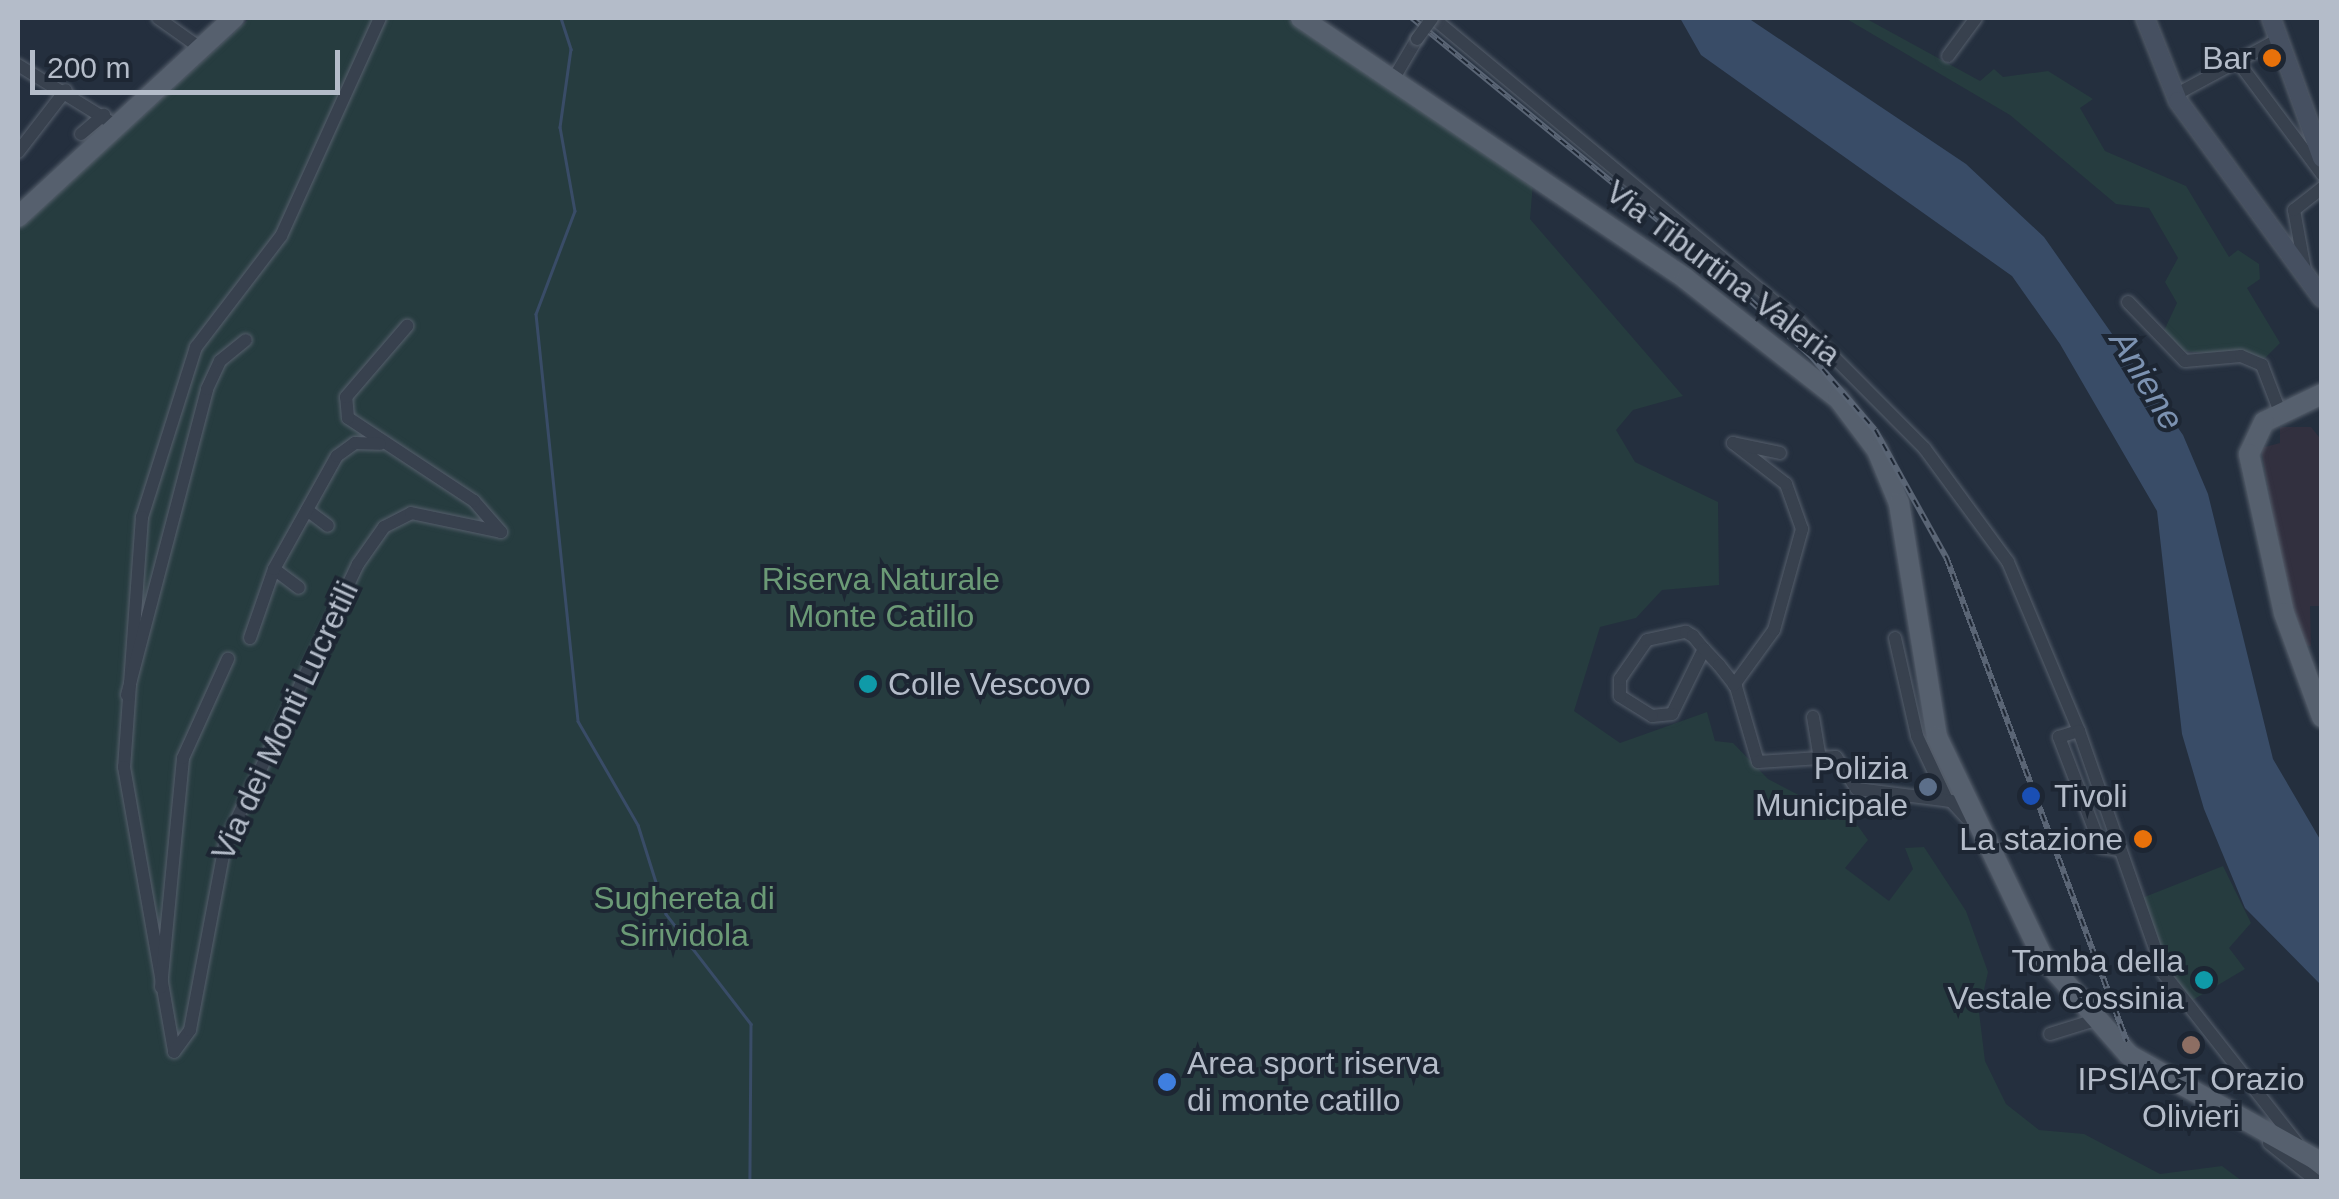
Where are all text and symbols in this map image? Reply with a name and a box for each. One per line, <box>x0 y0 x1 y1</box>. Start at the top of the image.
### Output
scale bar <box>35 30 345 92</box>
place label: Bar <box>2202 39 2252 77</box>
marker: Bar <box>2261 47 2283 69</box>
text: 200 m <box>47 51 130 84</box>
street label: Via Tiburtina Valeria <box>1598 172 1848 374</box>
water label: Aniene <box>2101 322 2193 438</box>
park label: Riserva Naturale Monte Catillo <box>762 561 1000 636</box>
street label: Via dei Monti Lucretili <box>203 575 367 867</box>
place label: Colle Vescovo <box>888 665 1091 703</box>
marker: Colle Vescovo <box>857 673 879 695</box>
place label: Polizia Municipale <box>1755 750 1908 825</box>
marker: Polizia Municipale <box>1917 776 1939 798</box>
place label: Tivoli <box>2054 777 2127 815</box>
marker: Tivoli <box>2018 783 2044 809</box>
place label: La stazione <box>1959 820 2123 858</box>
marker: La stazione <box>2132 828 2154 850</box>
park label: Sughereta di Sirividola <box>593 880 775 955</box>
place label: Tomba della Vestale Cossinia <box>1947 943 2184 1018</box>
marker: Tomba della Vestale Cossinia <box>2193 969 2215 991</box>
marker: IPSIACT Orazio Olivieri <box>2180 1034 2202 1056</box>
place label: Area sport riserva di monte catillo <box>1187 1045 1440 1120</box>
place label: IPSIACT Orazio Olivieri <box>2077 1061 2305 1136</box>
marker: Area sport riserva di monte catillo <box>1156 1071 1178 1093</box>

